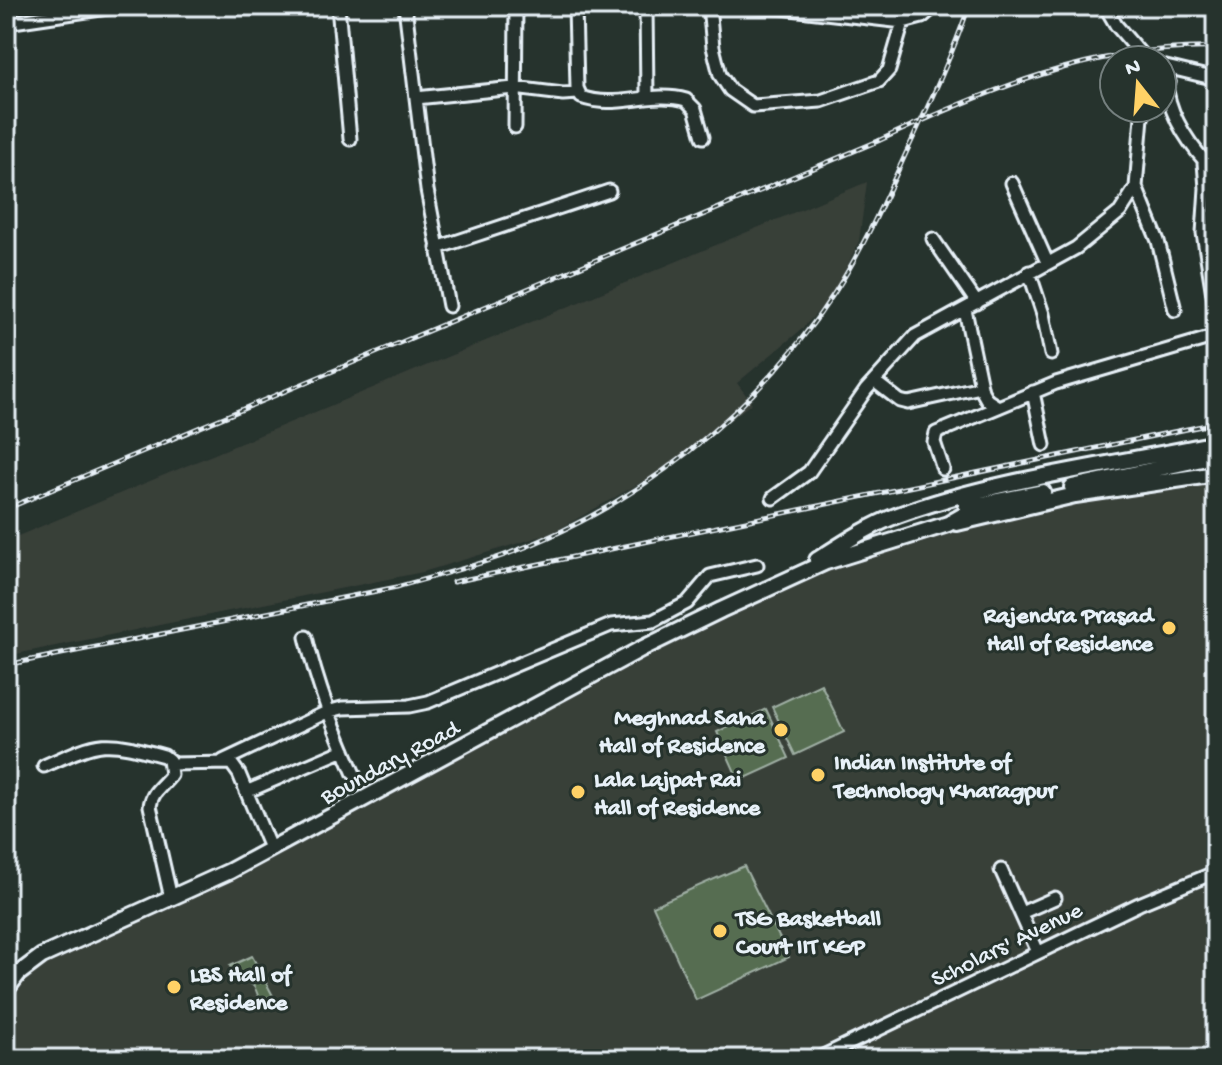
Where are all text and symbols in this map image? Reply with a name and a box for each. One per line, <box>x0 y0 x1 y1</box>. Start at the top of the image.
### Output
north arrow <box>1098 44 1178 124</box>
text: N <box>1123 54 1144 83</box>
place label: Rajendra Prasad Hall of Residence <box>982 603 1156 660</box>
marker: Rajendra Prasad Hall of Residence <box>1160 619 1178 637</box>
place label: Meghnad Saha Hall of Residence <box>599 705 767 762</box>
street label: Boundary Road <box>315 714 467 813</box>
marker: Meghnad Saha Hall of Residence <box>772 721 790 739</box>
place label: Indian Institute of Technology Kharagpur <box>832 750 1058 807</box>
marker: Indian Institute of Technology Kharagpur <box>809 766 827 784</box>
place label: Lala Lajpat Rai Hall of Residence <box>594 767 762 824</box>
marker: Lala Lajpat Rai Hall of Residence <box>569 783 587 801</box>
street label: Scholars' Avenue <box>927 897 1088 995</box>
place label: TSG Basketball Court IIT KGP <box>734 906 881 963</box>
marker: TSG Basketball Court IIT KGP <box>711 922 729 940</box>
place label: LBS Hall of Residence <box>189 962 294 1019</box>
marker: LBS Hall of Residence <box>165 978 183 996</box>

